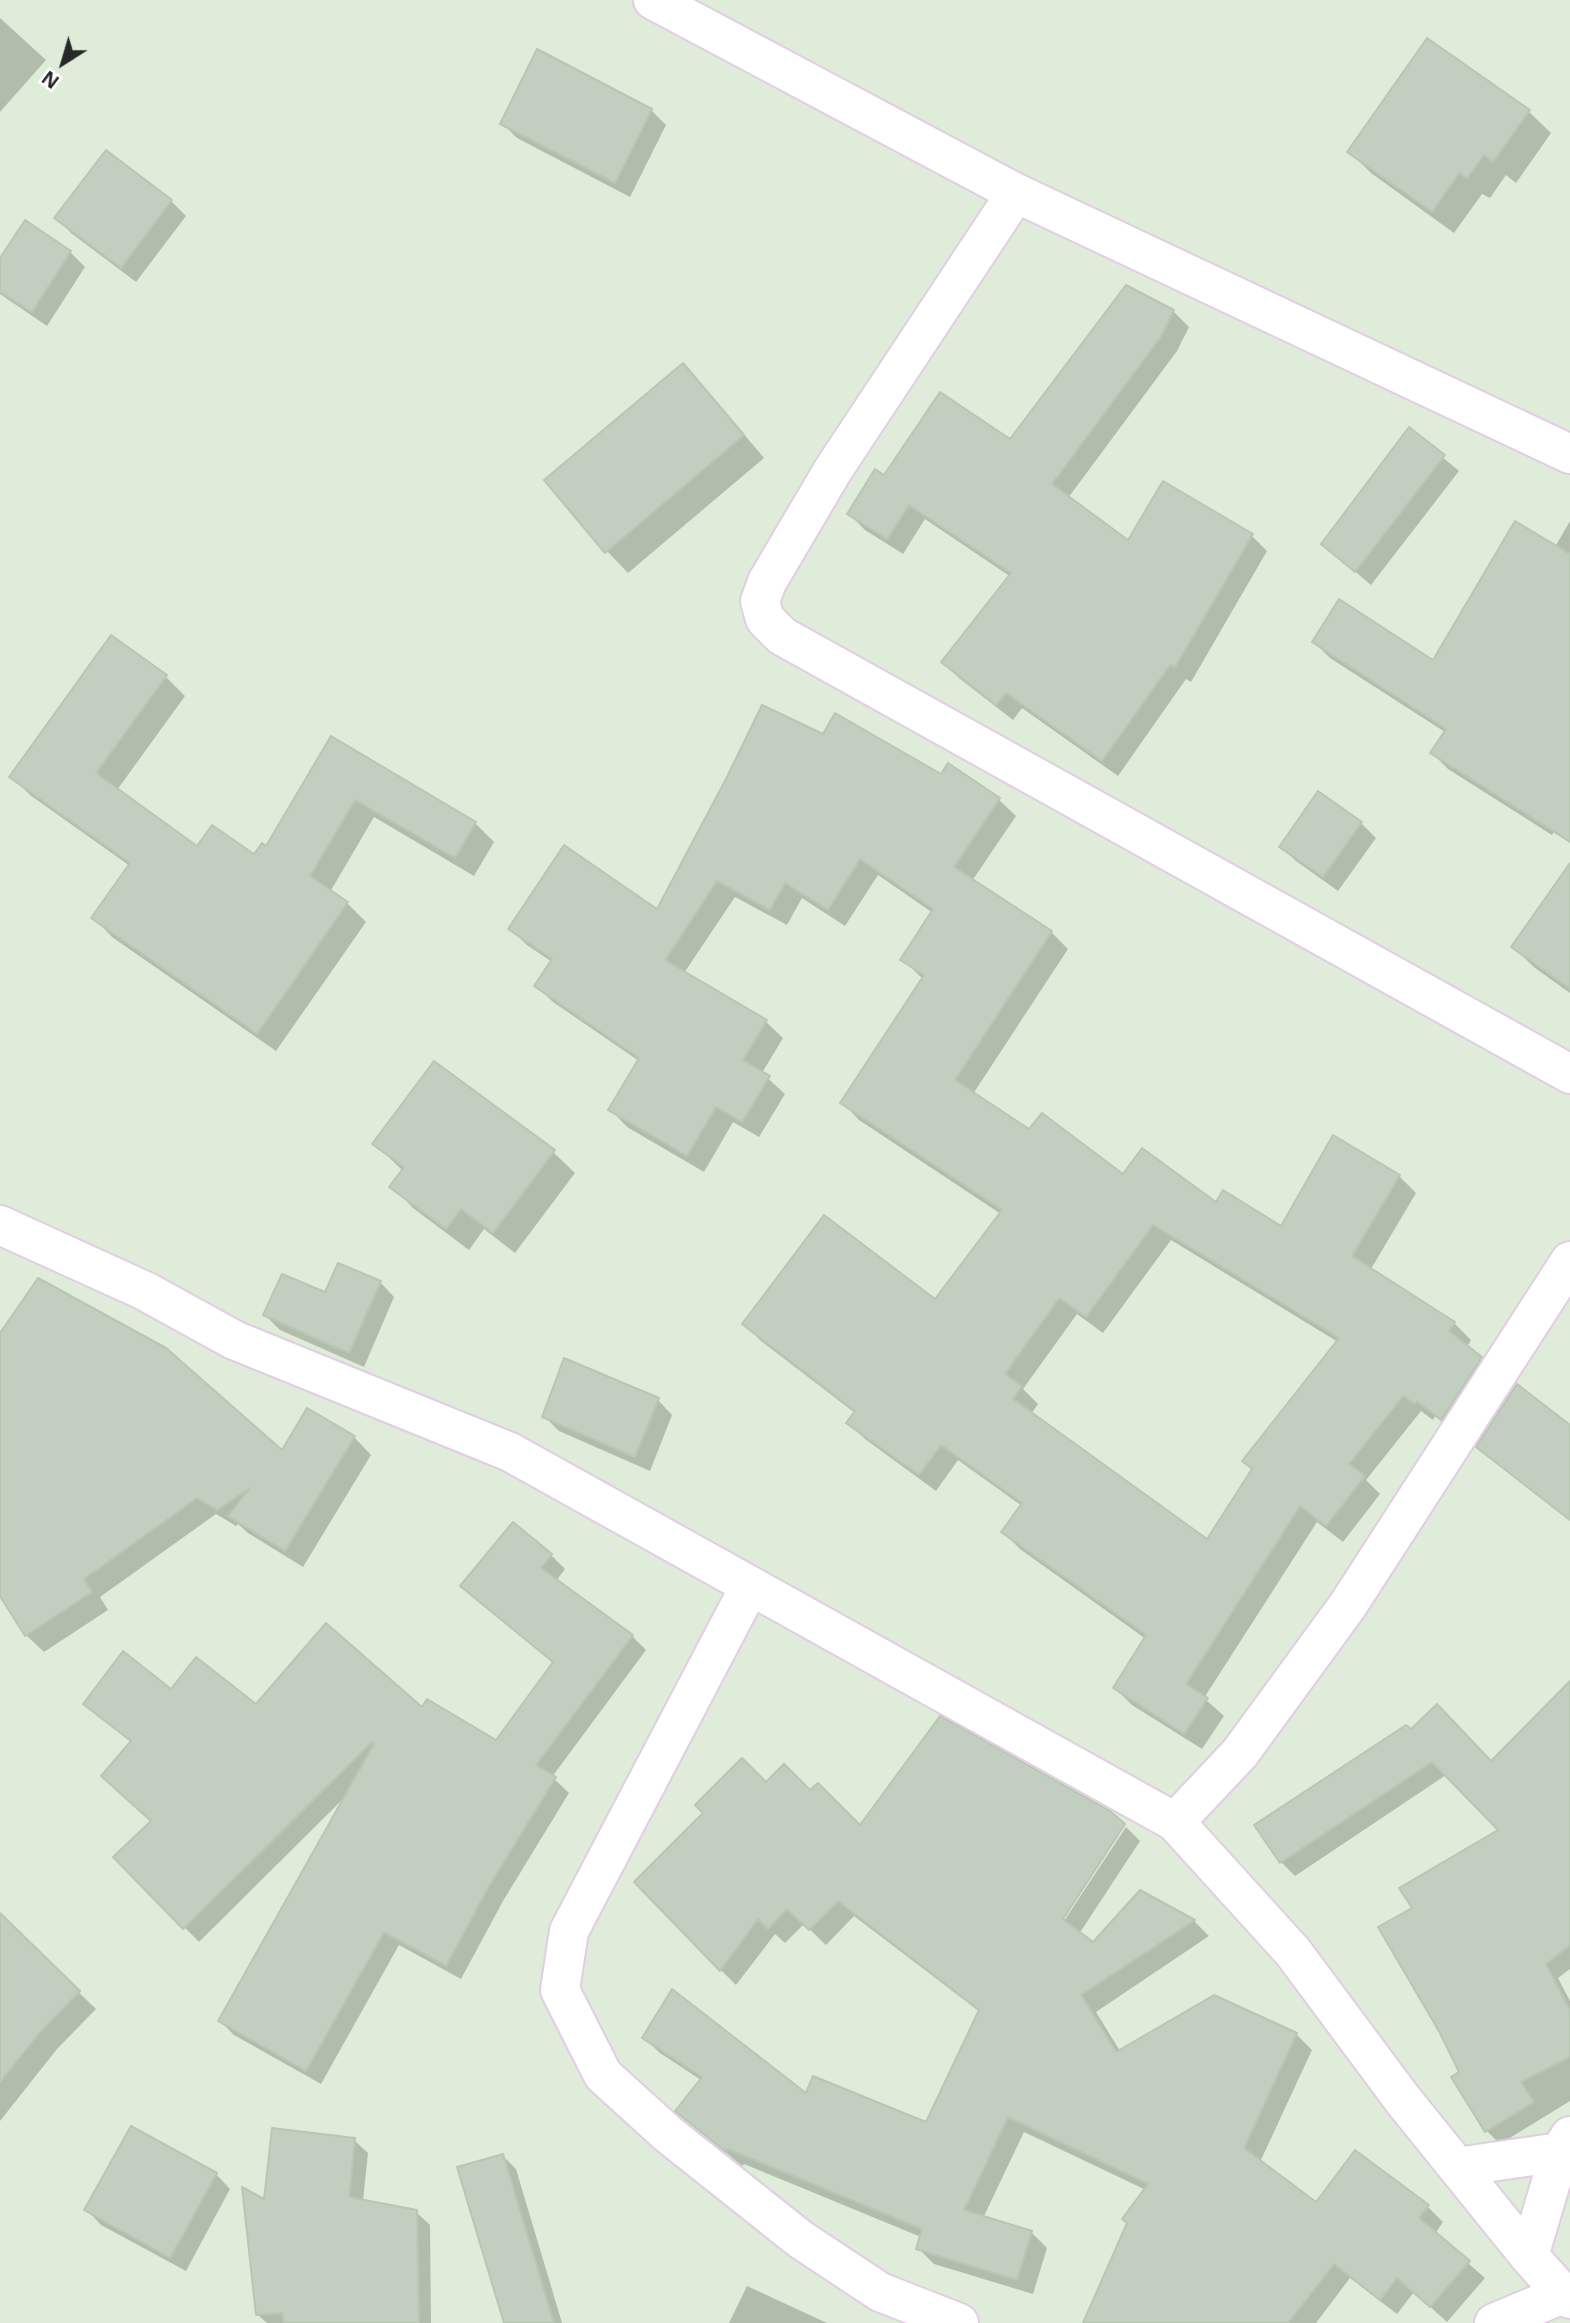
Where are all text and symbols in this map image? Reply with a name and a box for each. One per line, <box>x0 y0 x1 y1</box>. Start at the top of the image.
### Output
north arrow <box>28 28 98 98</box>
text: N <box>36 65 64 95</box>

